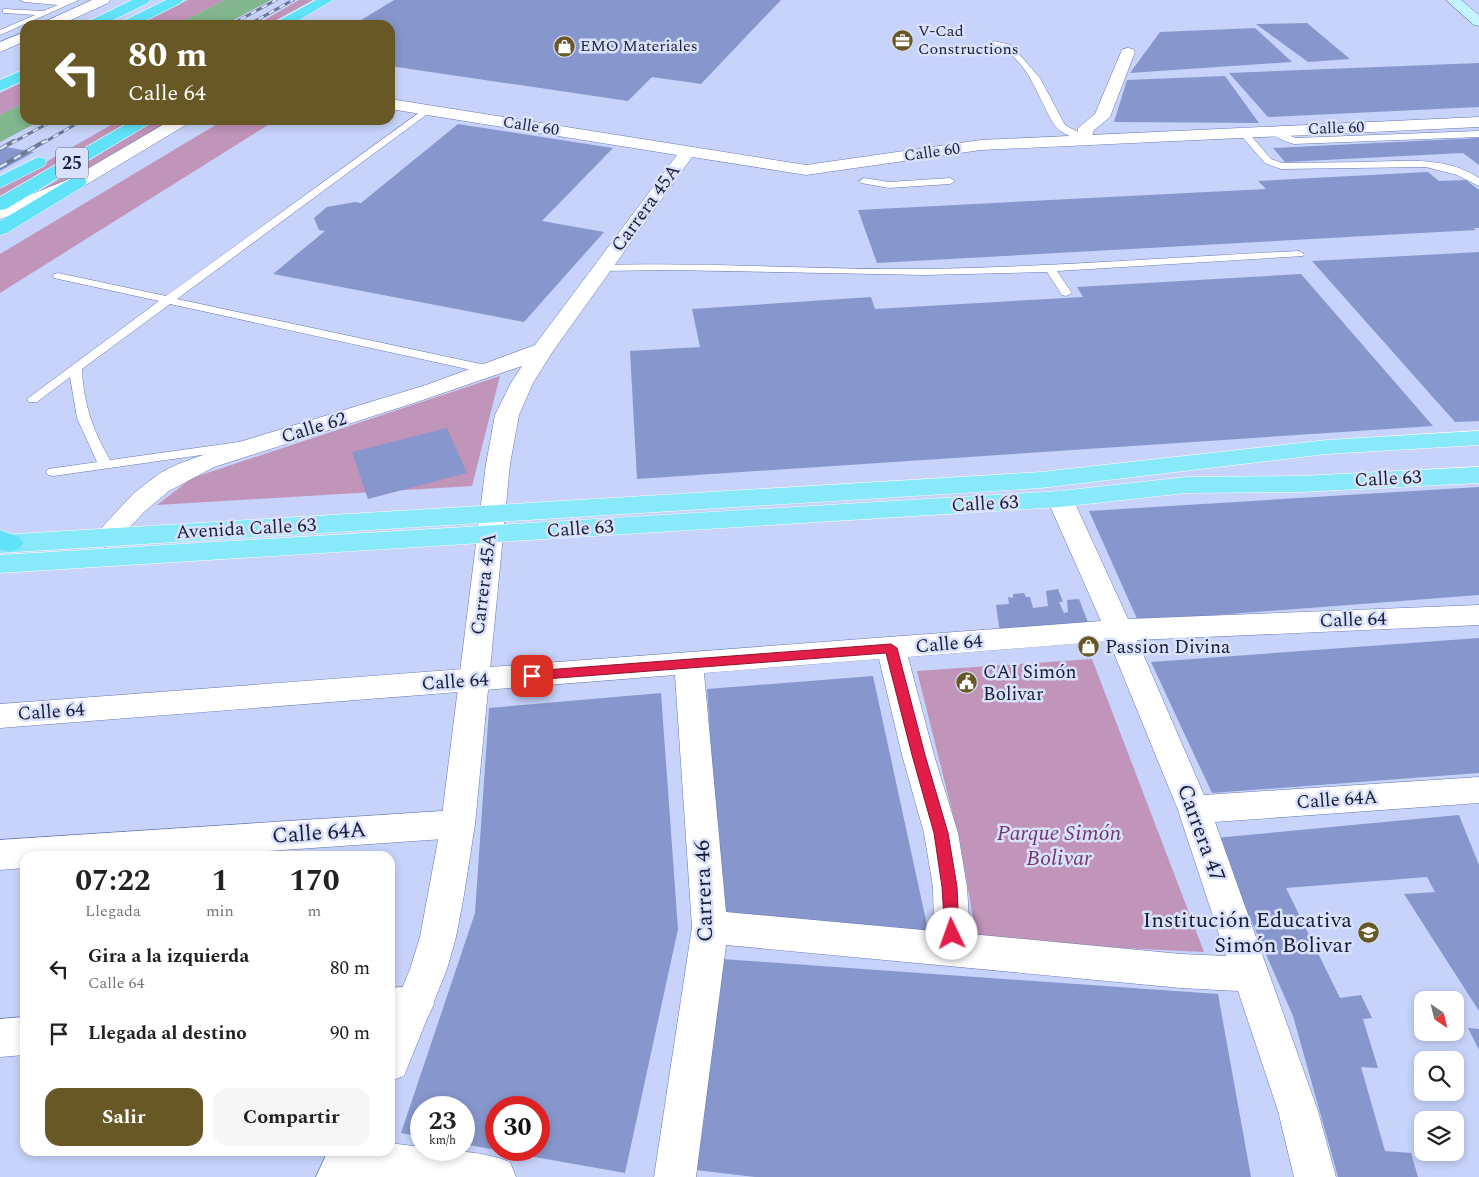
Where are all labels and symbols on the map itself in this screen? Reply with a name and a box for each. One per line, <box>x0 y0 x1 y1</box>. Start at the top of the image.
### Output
place label: V-Cad Constructions <box>918 19 1019 61</box>
office icon: V-Cad Constructions <box>890 28 914 52</box>
shop icon: EMO Materiales <box>552 34 576 58</box>
place label: EMO Materiales <box>580 34 698 58</box>
street label: Calle 60 <box>501 110 561 142</box>
street label: Calle 60 <box>1307 115 1365 141</box>
street label: Calle 60 <box>902 136 962 168</box>
road number: 25 <box>56 148 88 178</box>
street label: Carrera 45A <box>604 158 688 258</box>
street label: Calle 62 <box>278 404 350 452</box>
street label: Calle 63 <box>1354 463 1423 495</box>
street label: Calle 63 <box>951 488 1020 520</box>
street label: Avenida Calle 63 <box>175 511 317 547</box>
street label: Calle 63 <box>546 512 615 546</box>
street label: Carrera 45A <box>463 531 505 637</box>
street label: Calle 64 <box>1319 604 1388 636</box>
street label: Calle 64 <box>914 627 984 661</box>
place label: Passion Divina <box>1105 633 1231 662</box>
shop icon: Passion Divina <box>1077 635 1101 659</box>
pin <box>511 655 553 697</box>
place label: CAI Simón Bolivar <box>983 658 1077 709</box>
street label: Calle 64 <box>421 665 490 699</box>
public building icon: CAI Simón Bolivar <box>955 671 979 695</box>
street label: Calle 64 <box>17 695 86 729</box>
street label: Carrera 47 <box>1168 779 1234 887</box>
street label: Calle 64A <box>1295 783 1379 817</box>
street label: Calle 64A <box>271 813 367 853</box>
park label: Parque Simón Bolivar <box>997 817 1122 875</box>
street label: Carrera 46 <box>686 839 722 943</box>
place label: Institución Educativa Simón Bolivar <box>1143 904 1352 962</box>
position arrow <box>925 907 977 959</box>
school or university icon: Institución Educativa Simón Bolivar <box>1356 921 1380 945</box>
north arrow <box>1414 991 1464 1041</box>
speed limit sign: 30 <box>485 1096 550 1161</box>

